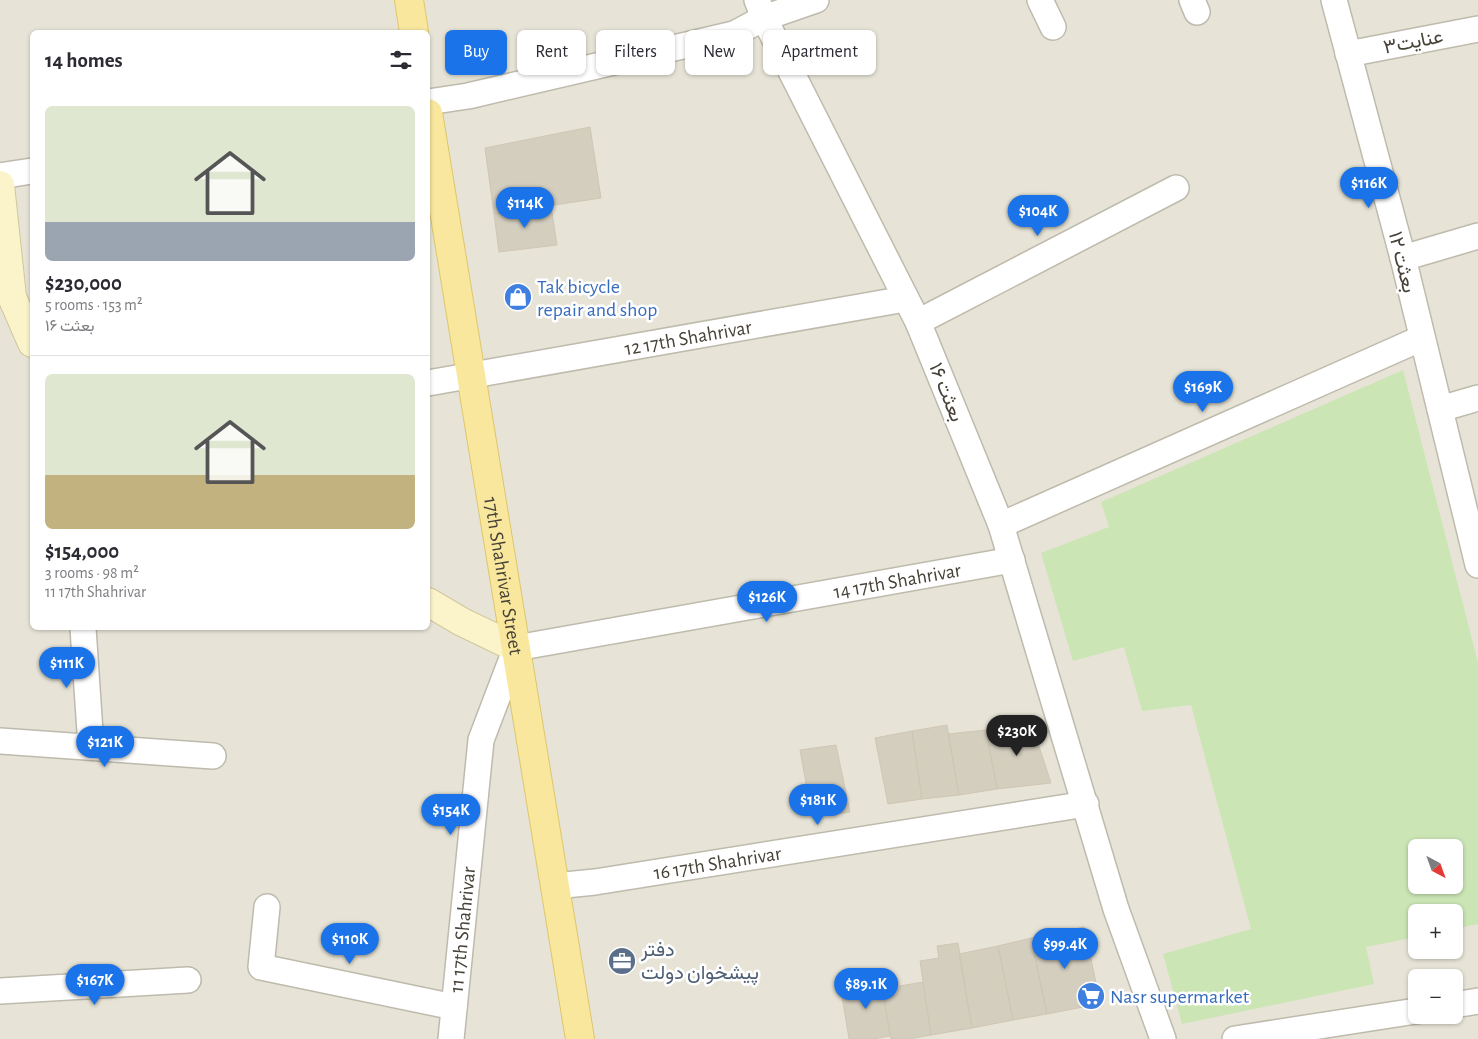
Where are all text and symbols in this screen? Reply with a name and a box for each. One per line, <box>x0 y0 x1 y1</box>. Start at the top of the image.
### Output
street label: عنایت۳ <box>1382 26 1445 59</box>
chip: Buy <box>445 30 507 75</box>
chip: Rent <box>517 30 586 75</box>
chip: Filters <box>596 30 675 75</box>
chip: New <box>685 30 753 75</box>
chip: Apartment <box>763 30 876 75</box>
icon: filters <box>387 46 415 74</box>
text: 14 homes <box>45 50 123 71</box>
icon: home <box>185 138 275 228</box>
pin: $116K <box>1334 166 1404 209</box>
text: $116K <box>1351 175 1387 191</box>
pin: $114K <box>490 186 560 229</box>
pin: $104K <box>1003 194 1073 237</box>
text: $114K <box>507 195 543 211</box>
text: $104K <box>1019 203 1057 219</box>
street label: بعثت ۱۲ <box>1384 229 1419 295</box>
text: $230,000 <box>45 273 122 294</box>
place label: Tak bicycle repair and shop <box>537 277 658 320</box>
shop icon: Tak bicycle repair and shop <box>503 282 533 312</box>
text: 5 rooms · 153 m² <box>45 297 143 313</box>
street label: 12 17th Shahrivar <box>623 317 754 359</box>
text: بعثت ۱۶ <box>45 318 95 334</box>
street label: بعثت ۱۶ <box>924 360 967 425</box>
pin: $169K <box>1168 370 1238 413</box>
text: $169K <box>1184 379 1222 395</box>
icon: home <box>185 407 275 497</box>
street label: 17th Shahrivar Street <box>480 495 526 657</box>
text: $154,000 <box>45 541 119 562</box>
street label: 14 17th Shahrivar <box>832 560 963 603</box>
text: 3 rooms · 98 m² <box>45 565 139 581</box>
pin: $126K <box>732 580 802 623</box>
text: 11 17th Shahrivar <box>45 584 146 600</box>
text: $126K <box>748 589 786 605</box>
pin: $111K <box>32 646 102 689</box>
text: $111K <box>50 655 84 671</box>
pin: $230K <box>982 714 1052 757</box>
text: $230K <box>997 723 1037 739</box>
pin: $121K <box>70 726 140 768</box>
text: $121K <box>87 734 123 750</box>
pin: $181K <box>783 784 853 826</box>
text: $181K <box>800 792 836 808</box>
pin: $154K <box>416 794 486 836</box>
text: $154K <box>432 802 470 818</box>
north arrow <box>1408 839 1462 894</box>
map controls <box>1408 839 1463 1024</box>
street label: 16 17th Shahrivar <box>652 843 783 884</box>
street label: 11 17th Shahrivar <box>447 865 479 994</box>
button: + <box>1408 904 1463 959</box>
pin: $110K <box>315 922 385 965</box>
pin: $99.4K <box>1024 928 1106 970</box>
text: $110K <box>332 931 368 947</box>
text: $99.4K <box>1043 936 1087 952</box>
place label: دفتر پیشخوان دولت <box>640 940 759 986</box>
office icon: دفتر پیشخوان دولت <box>607 946 637 976</box>
pin: $167K <box>60 964 130 1006</box>
pin: $89.1K <box>825 968 907 1010</box>
button: − <box>1408 969 1463 1024</box>
text: $167K <box>77 972 113 988</box>
text: $89.1K <box>845 976 887 992</box>
supermarket icon: Nasr supermarket <box>1076 981 1106 1011</box>
place label: Nasr supermarket <box>1110 987 1250 1007</box>

